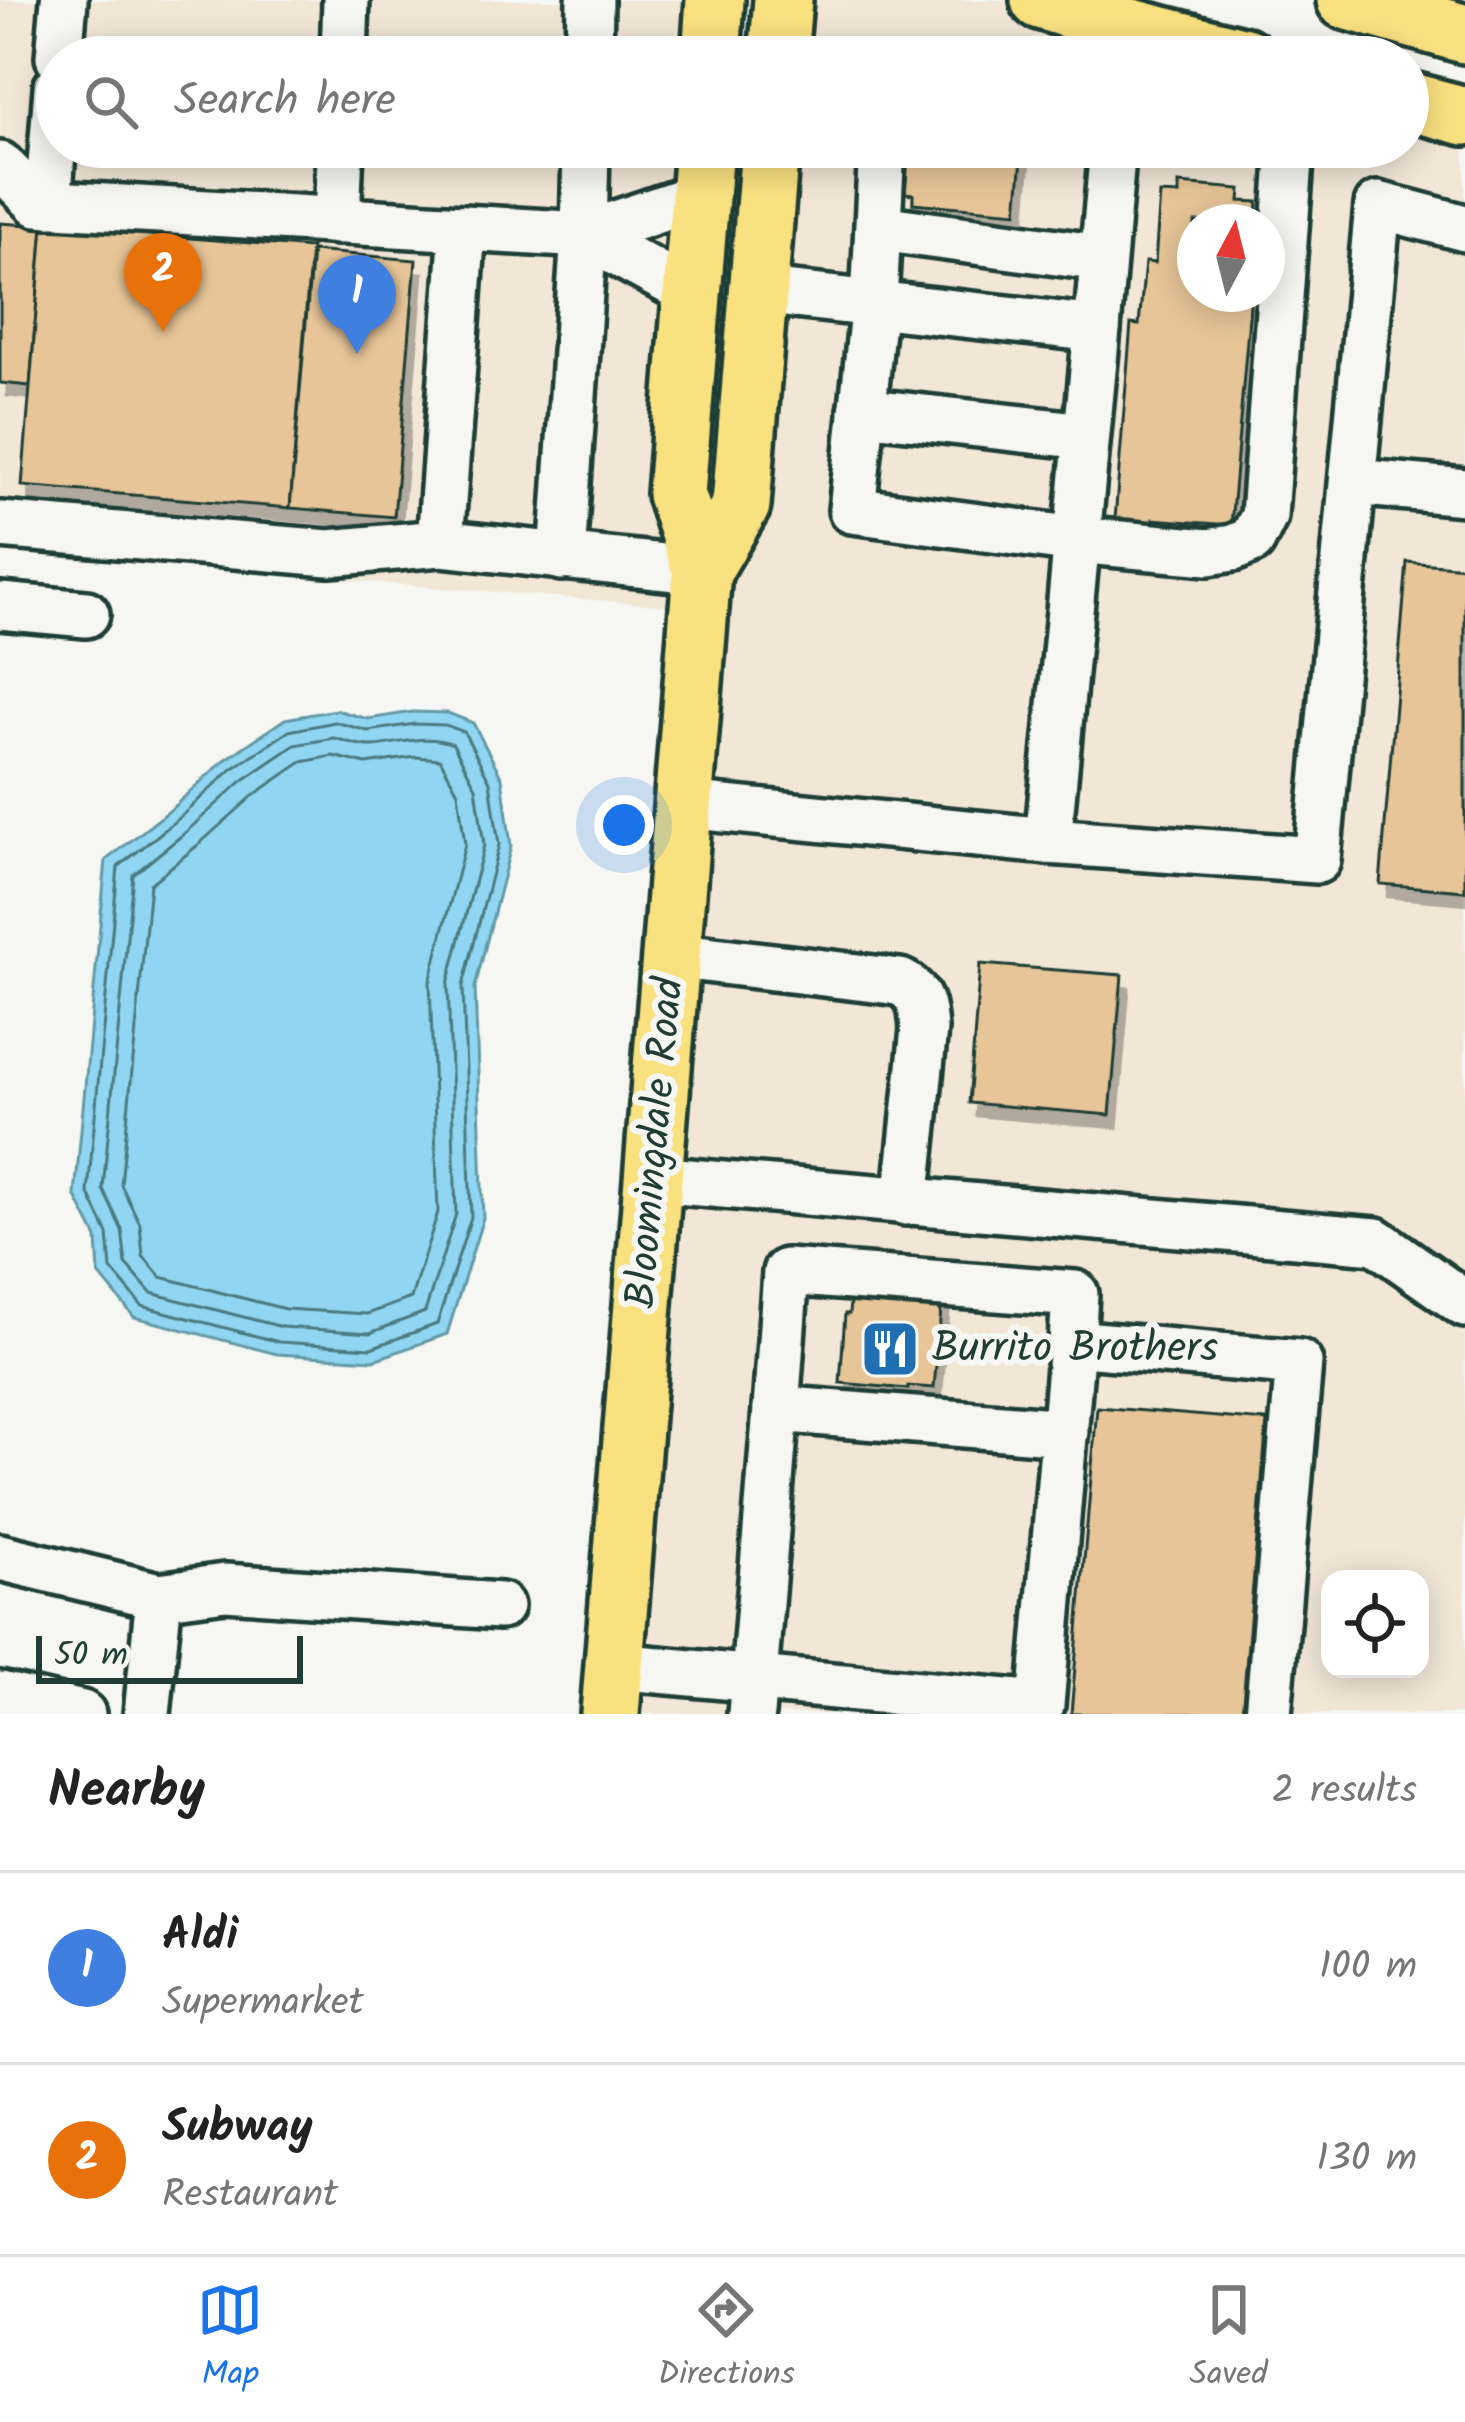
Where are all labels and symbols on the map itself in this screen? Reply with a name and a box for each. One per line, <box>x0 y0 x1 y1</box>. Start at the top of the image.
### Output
north arrow <box>1177 204 1285 312</box>
pin: 2 <box>124 233 202 332</box>
pin: 1 <box>318 255 396 354</box>
your location <box>594 795 654 855</box>
street label: Bloomingdale Road <box>608 974 704 1311</box>
place label: Burrito Brothers <box>932 1316 1218 1383</box>
restaurant icon: Burrito Brothers <box>859 1318 921 1380</box>
scale bar <box>36 1630 303 1683</box>

